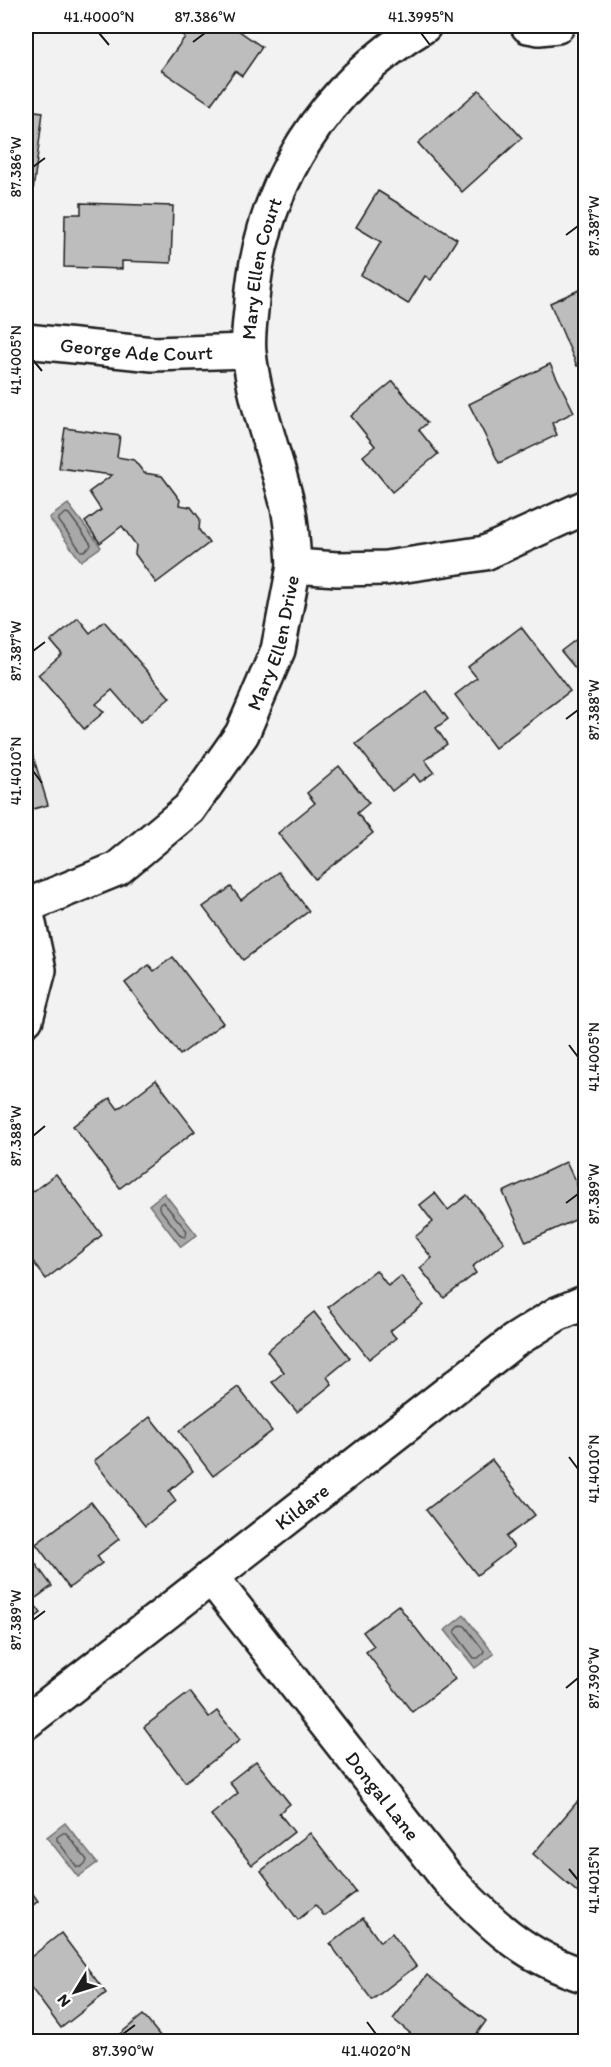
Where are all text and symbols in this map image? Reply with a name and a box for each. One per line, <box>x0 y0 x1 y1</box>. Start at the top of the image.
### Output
text: 41.4000°N <box>64 8 134 26</box>
text: 87.386°W <box>175 8 236 26</box>
text: 41.3995°N <box>388 8 454 26</box>
text: 87.386°W <box>7 136 25 197</box>
street label: Mary Ellen Court <box>236 194 287 341</box>
text: 87.387°W <box>585 196 603 256</box>
text: 41.4005°N <box>7 325 25 395</box>
street label: George Ade Court <box>59 333 214 366</box>
street label: Mary Ellen Drive <box>242 573 304 714</box>
text: 87.387°W <box>7 621 25 681</box>
text: 87.388°W <box>585 679 603 741</box>
text: 41.4010°N <box>7 737 25 805</box>
text: 41.4005°N <box>585 1022 603 1092</box>
text: 87.388°W <box>7 1105 25 1167</box>
text: 87.389°W <box>585 1163 603 1224</box>
text: 41.4010°N <box>585 1435 603 1503</box>
street label: Kildare <box>270 1478 334 1535</box>
text: 87.389°W <box>7 1589 25 1650</box>
text: 87.390°W <box>585 1647 603 1709</box>
street label: Dongal Lane <box>340 1747 425 1845</box>
text: 41.4015°N <box>585 1846 603 1914</box>
north arrow <box>45 1962 105 2022</box>
text: N <box>53 1991 74 2011</box>
text: 87.390°W <box>92 2042 154 2060</box>
text: 41.4020°N <box>341 2042 411 2060</box>

